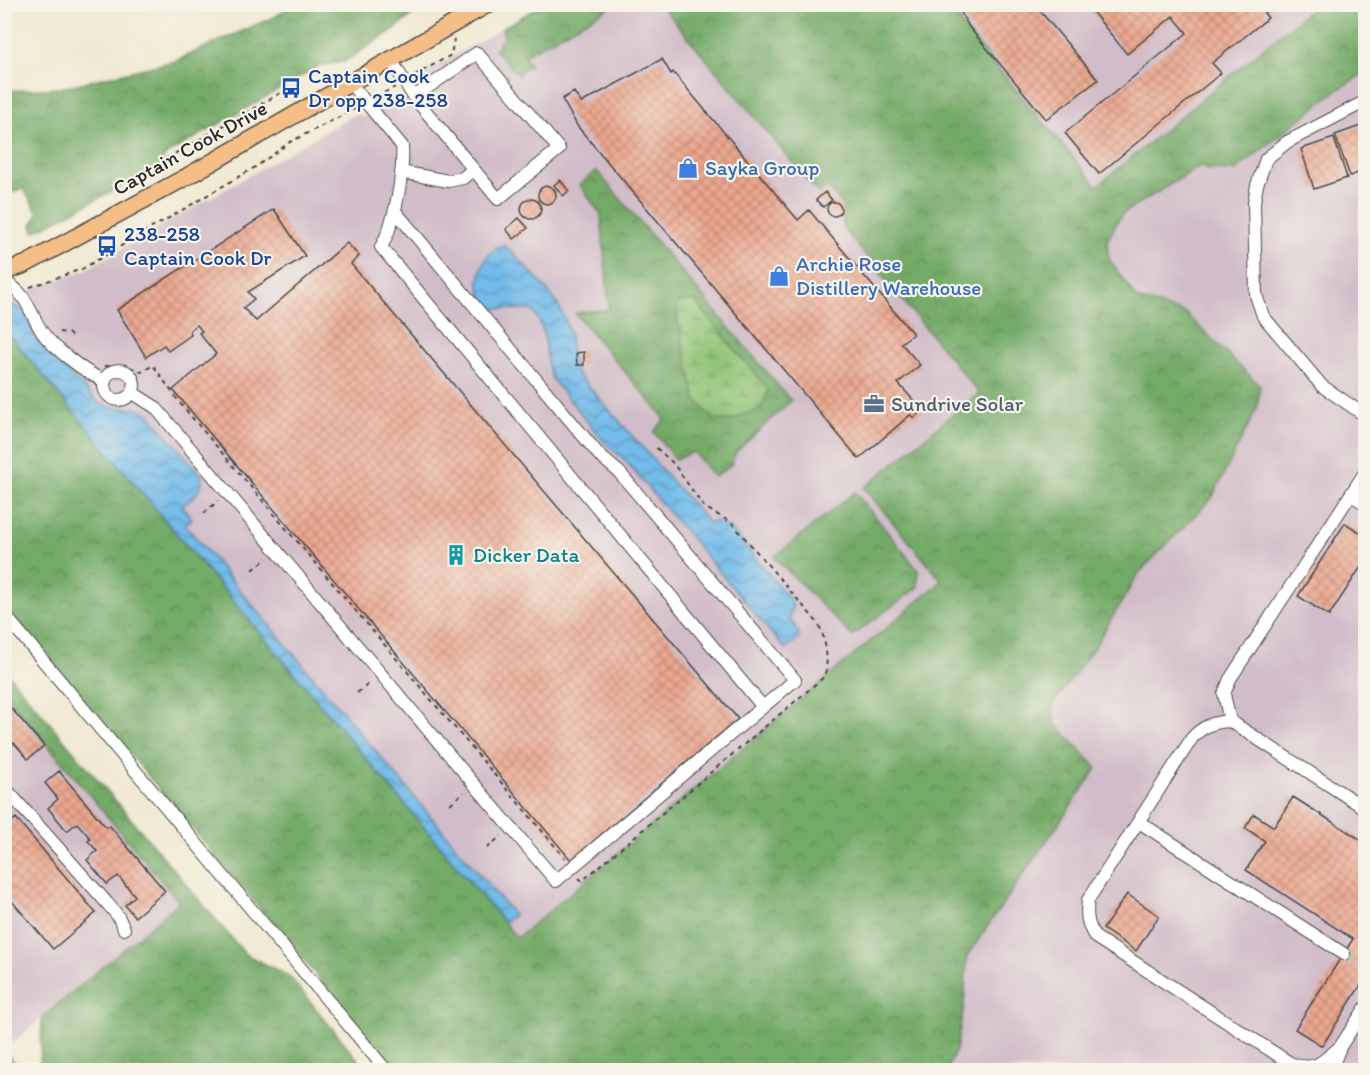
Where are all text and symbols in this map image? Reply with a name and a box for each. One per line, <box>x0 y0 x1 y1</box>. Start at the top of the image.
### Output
place label: Captain Cook Dr opp 238-258 <box>308 63 448 112</box>
bus stop icon: Captain Cook Dr opp 238-258 <box>279 76 303 100</box>
street label: Captain Cook Drive <box>108 95 271 200</box>
place label: Sayka Group <box>705 155 819 180</box>
shop icon: Sayka Group <box>676 156 700 180</box>
place label: 238-258 Captain Cook Dr <box>124 221 272 270</box>
bus stop icon: 238-258 Captain Cook Dr <box>95 234 119 258</box>
place label: Archie Rose Distillery Warehouse <box>796 251 981 300</box>
shop icon: Archie Rose Distillery Warehouse <box>767 264 791 288</box>
place label: Sundrive Solar <box>891 391 1024 416</box>
office icon: Sundrive Solar <box>862 392 886 416</box>
place label: Dicker Data <box>473 542 580 567</box>
building icon: Dicker Data <box>444 543 468 567</box>

